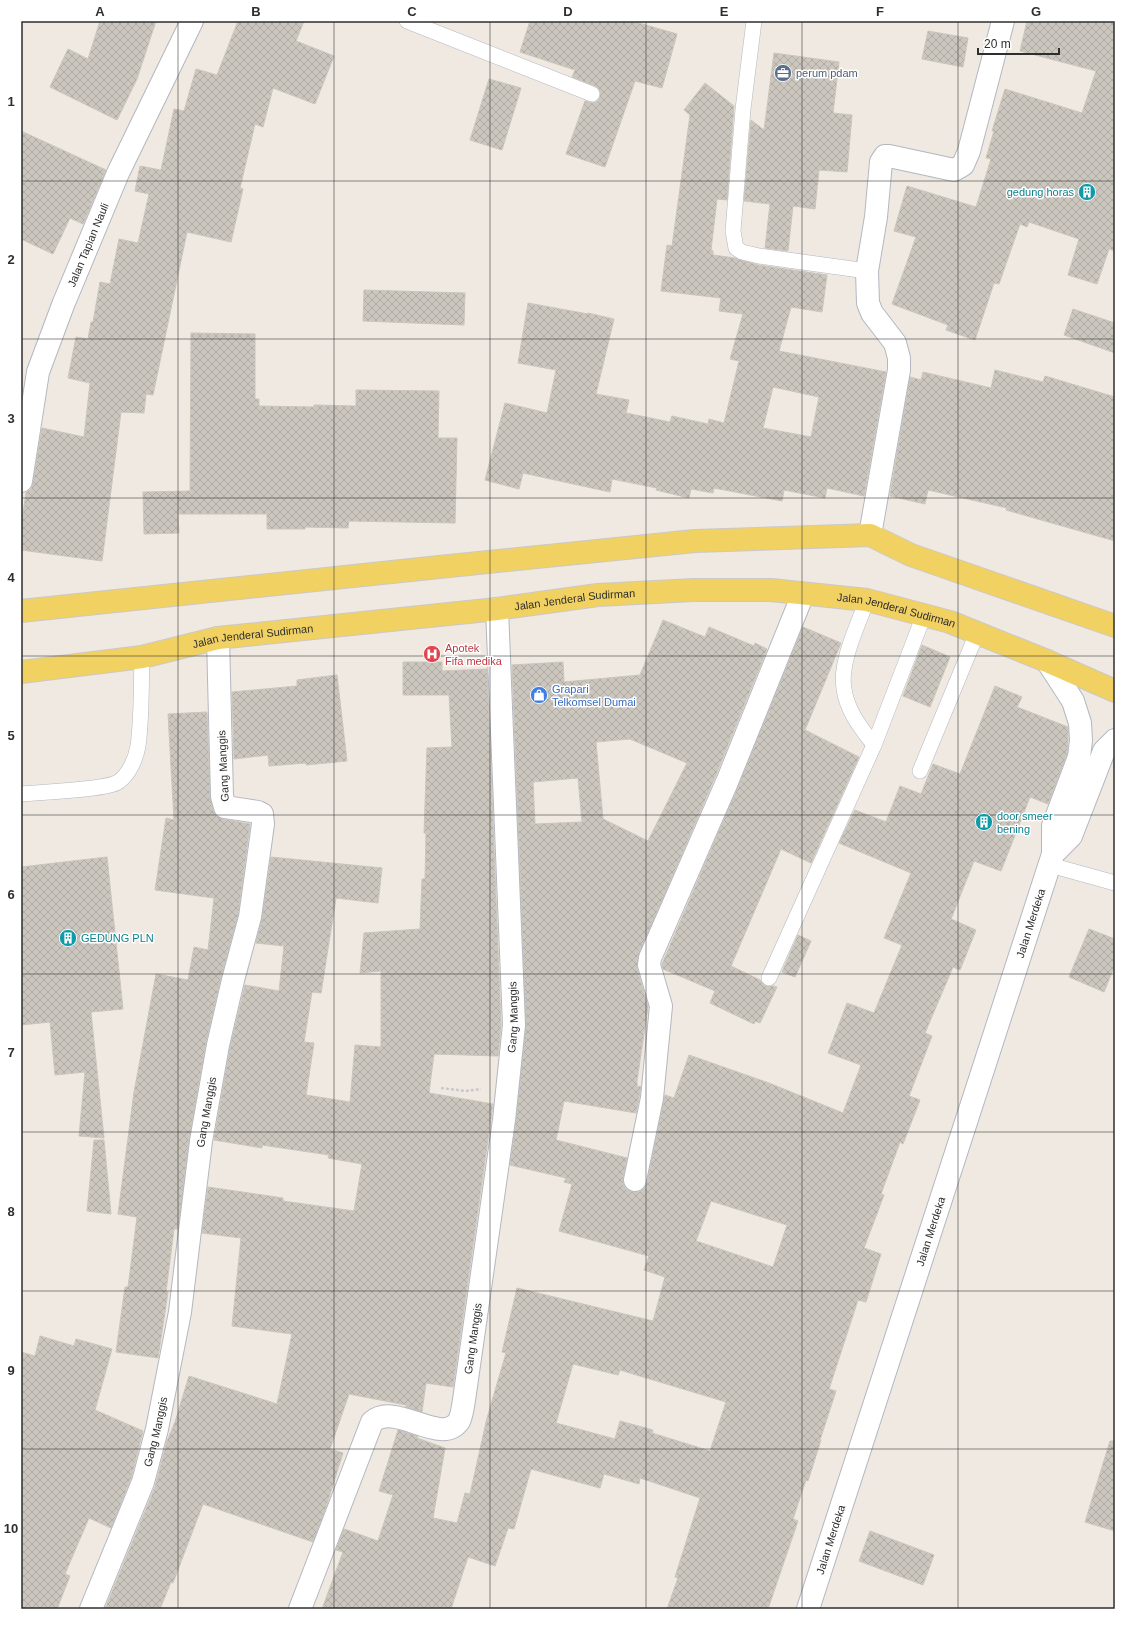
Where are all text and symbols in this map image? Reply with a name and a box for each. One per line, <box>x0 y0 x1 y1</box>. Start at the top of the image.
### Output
text: A <box>95 4 105 19</box>
text: B <box>251 4 261 19</box>
text: C <box>407 4 417 19</box>
text: D <box>563 4 573 19</box>
text: E <box>720 4 729 19</box>
text: F <box>876 4 884 19</box>
text: G <box>1031 4 1041 19</box>
scale bar <box>978 30 1059 56</box>
text: 20 m <box>984 37 1011 51</box>
office icon: perum pdam <box>773 63 793 83</box>
place label: perum pdam <box>796 67 858 79</box>
text: 1 <box>7 94 15 109</box>
building icon: gedung horas <box>1077 182 1097 202</box>
place label: gedung horas <box>1007 186 1074 198</box>
street label: Jalan Tapian Nauli <box>65 201 111 289</box>
text: 2 <box>7 252 15 267</box>
text: 3 <box>7 411 15 426</box>
text: 4 <box>7 570 15 585</box>
street label: Jalan Jenderal Sudirman <box>513 587 635 613</box>
street label: Jalan Jenderal Sudirman <box>836 591 958 630</box>
street label: Jalan Jenderal Sudirman <box>191 622 314 650</box>
place label: Apotek Fifa medika <box>445 642 503 667</box>
hospital icon: Apotek Fifa medika <box>422 644 442 664</box>
place label: Grapari Telkomsel Dumai <box>552 683 636 708</box>
shop icon: Grapari Telkomsel Dumai <box>529 685 549 705</box>
text: 5 <box>7 728 15 743</box>
street label: Gang Manggis <box>215 729 231 802</box>
place label: door smeer bening <box>997 810 1053 835</box>
building icon: door smeer bening <box>974 812 994 832</box>
street label: Jalan Merdeka <box>1014 886 1048 959</box>
text: 6 <box>7 887 15 902</box>
building icon: GEDUNG PLN <box>58 928 78 948</box>
place label: GEDUNG PLN <box>81 932 154 944</box>
street label: Gang Manggis <box>505 981 520 1053</box>
text: 7 <box>7 1045 15 1060</box>
street label: Gang Manggis <box>194 1075 218 1148</box>
street label: Jalan Merdeka <box>914 1194 948 1268</box>
text: 8 <box>7 1204 15 1219</box>
street label: Gang Manggis <box>462 1302 484 1375</box>
text: 9 <box>7 1363 15 1378</box>
street label: Gang Manggis <box>141 1395 169 1468</box>
street label: Jalan Merdeka <box>814 1503 848 1576</box>
text: 10 <box>4 1521 18 1536</box>

